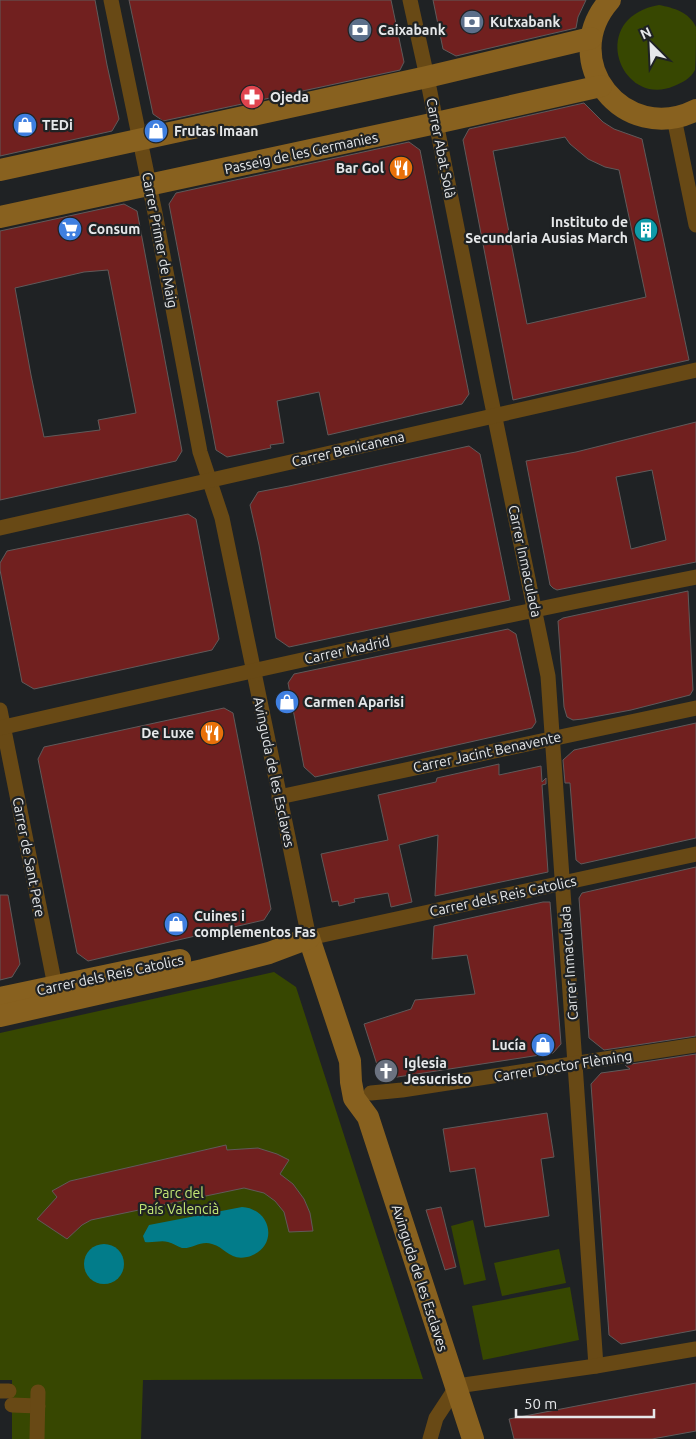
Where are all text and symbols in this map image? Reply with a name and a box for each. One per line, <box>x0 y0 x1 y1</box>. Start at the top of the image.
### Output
bank icon: Kutxabank <box>459 9 485 35</box>
place label: Kutxabank <box>490 14 561 30</box>
bank icon: Caixabank <box>347 17 373 43</box>
north arrow <box>626 20 676 70</box>
place label: Caixabank <box>378 22 446 38</box>
text: N <box>638 24 654 43</box>
pharmacy icon: Ojeda <box>239 84 265 110</box>
place label: Ojeda <box>270 89 309 105</box>
street label: Carrer Abat Solà <box>423 96 459 200</box>
shop icon: TEDi <box>12 112 38 138</box>
place label: TEDi <box>42 117 73 133</box>
shop icon: Frutas Imaan <box>143 118 169 144</box>
place label: Frutas Imaan <box>174 123 259 139</box>
street label: Passeig de les Germanies <box>223 129 379 177</box>
restaurant icon: Bar Gol <box>388 155 414 181</box>
place label: Bar Gol <box>336 160 384 176</box>
street label: Carrer Primer de Maig <box>139 171 181 309</box>
place label: Instituto de Secundaria Ausias March <box>465 214 628 246</box>
supermarket icon: Consum <box>57 216 83 242</box>
building icon: Instituto de Secundaria Ausias March <box>633 217 659 243</box>
place label: Consum <box>88 221 140 237</box>
street label: Carrer Benicanena <box>290 428 406 470</box>
street label: Carrer Inmaculada <box>505 503 545 619</box>
street label: Carrer Madrid <box>303 633 391 667</box>
shop icon: Carmen Aparisi <box>274 689 300 715</box>
place label: Carmen Aparisi <box>304 694 404 710</box>
street label: Avinguda de les Esclaves <box>250 695 298 849</box>
restaurant icon: De Luxe <box>199 720 225 746</box>
place label: De Luxe <box>141 725 194 741</box>
street label: Carrer Jacint Benavente <box>412 728 562 776</box>
street label: Carrer de Sant Pere <box>10 796 48 918</box>
street label: Carrer dels Reis Catolics <box>428 873 578 919</box>
street label: Carrer Inmaculada <box>557 905 581 1021</box>
place label: Cuines i complementos Fas <box>194 908 316 940</box>
shop icon: Cuines i complementos Fas <box>163 911 189 937</box>
street label: Carrer dels Reis Catolics <box>35 952 185 998</box>
shop icon: Lucía <box>530 1032 556 1058</box>
place label: Lucía <box>492 1037 526 1053</box>
street label: Carrer Doctor Flèming <box>493 1047 633 1085</box>
place label: Iglesia Jesucristo <box>404 1055 472 1087</box>
church icon: Iglesia Jesucristo <box>373 1058 399 1084</box>
park label: Parc del País Valencià <box>139 1185 219 1217</box>
street label: Avinguda de les Esclaves <box>389 1203 451 1353</box>
scale bar <box>516 1386 654 1418</box>
text: 50 m <box>524 1395 557 1412</box>

